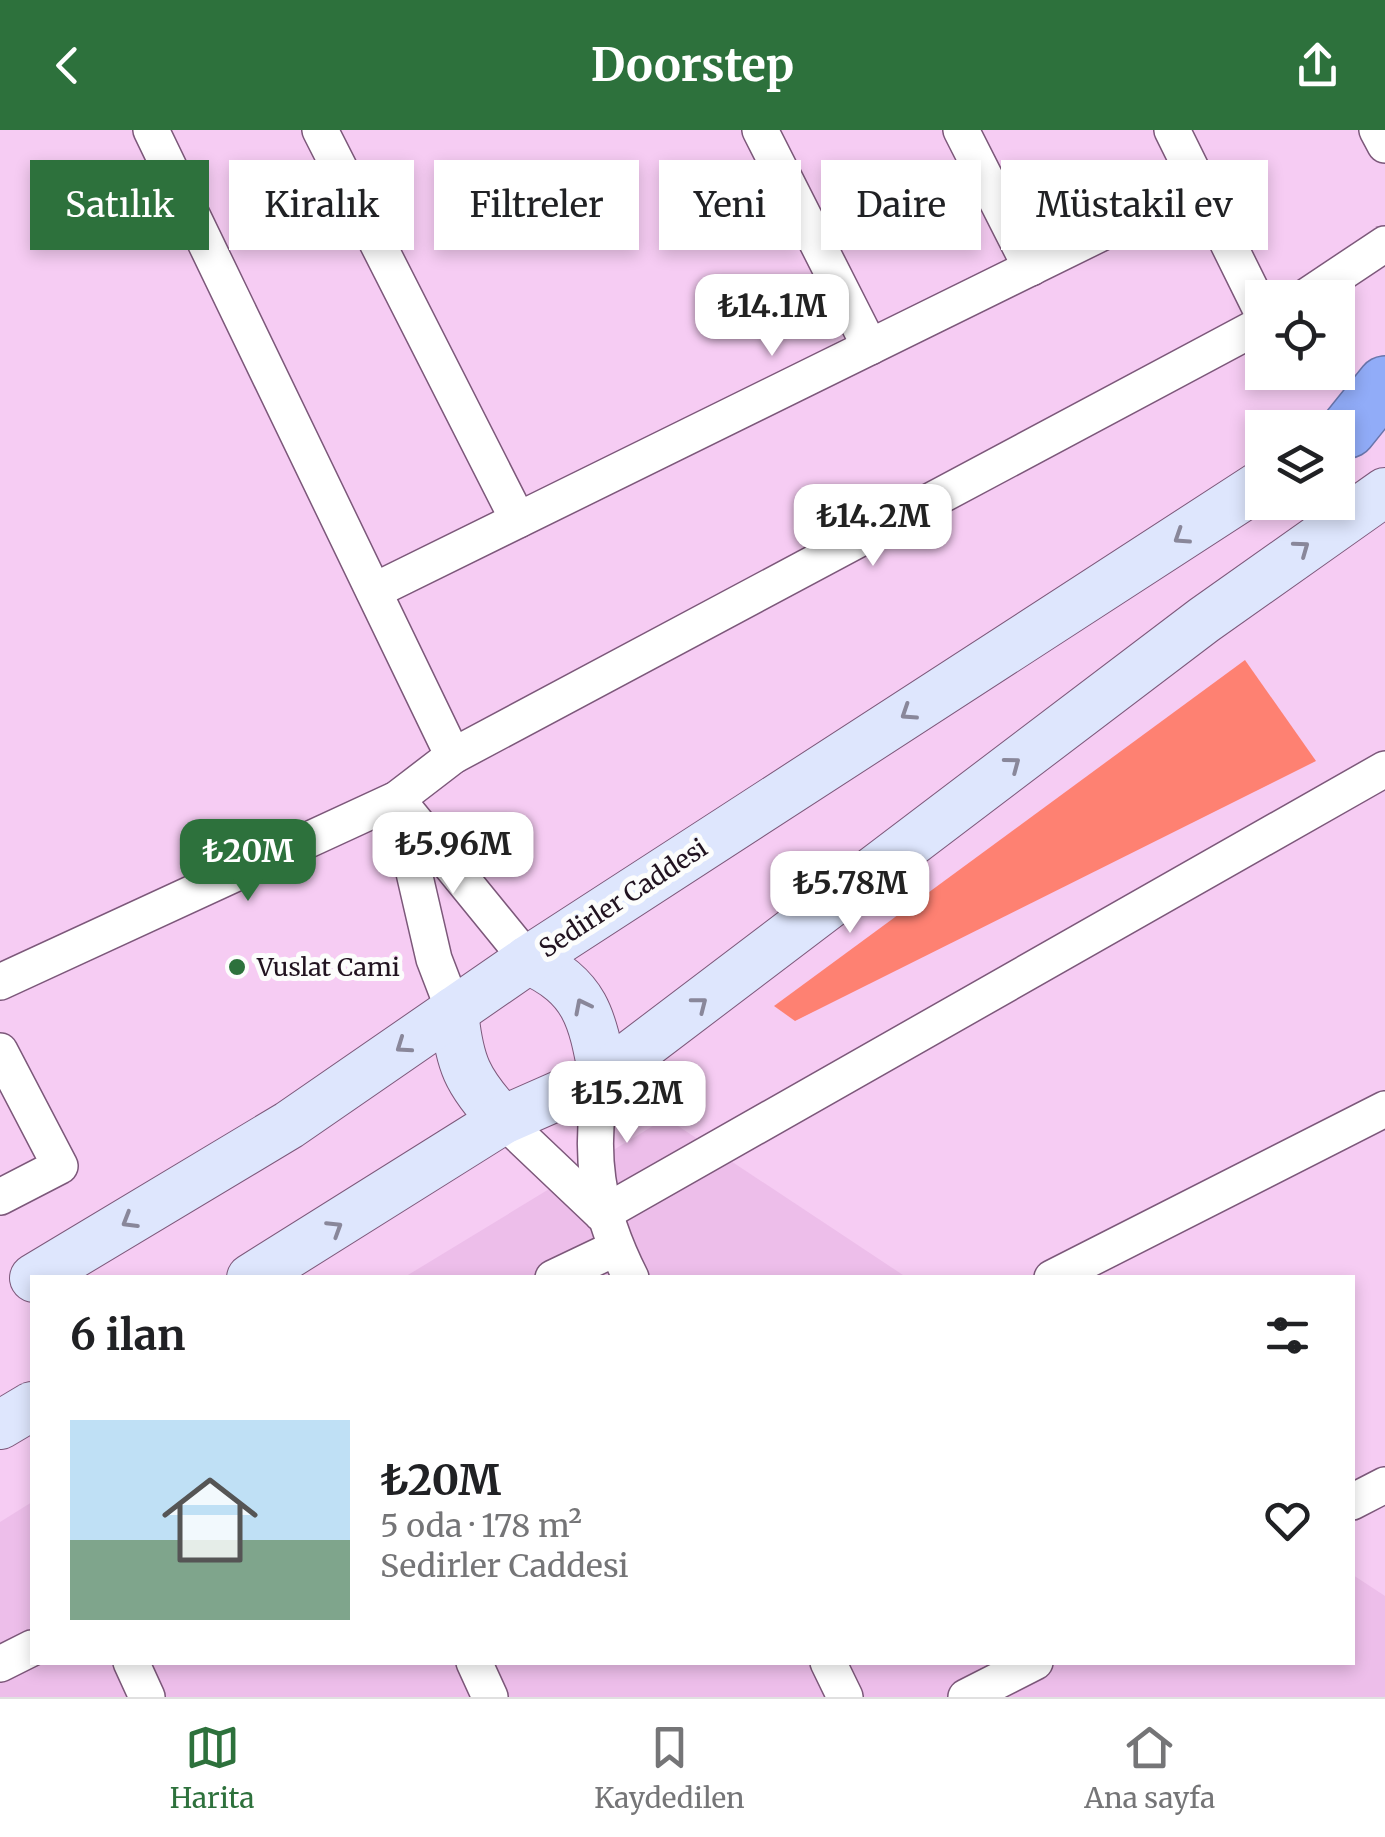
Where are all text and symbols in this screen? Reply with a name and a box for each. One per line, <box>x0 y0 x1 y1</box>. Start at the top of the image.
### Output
text: Doorstep <box>591 37 794 93</box>
icon: back <box>40 38 95 93</box>
icon: share <box>1290 38 1345 93</box>
chip: Satılık <box>30 160 209 250</box>
chip: Kiralık <box>229 160 414 250</box>
chip: Filtreler <box>434 160 639 250</box>
chip: Yeni <box>659 160 801 250</box>
chip: Daire <box>821 160 981 250</box>
chip: Müstakil ev <box>1001 160 1268 250</box>
pin: ₺14.1M <box>691 274 853 359</box>
map controls <box>1245 280 1355 520</box>
button: locate <box>1245 280 1355 390</box>
text: ₺14.1M <box>717 286 827 326</box>
button: layers <box>1245 410 1355 520</box>
pin: ₺14.2M <box>792 484 954 569</box>
text: ₺14.2M <box>816 496 930 536</box>
one-way arrow <box>1173 524 1191 543</box>
one-way arrow <box>1291 543 1309 560</box>
one-way arrow <box>901 701 919 720</box>
one-way arrow <box>1002 758 1020 775</box>
pin: ₺5.96M <box>372 812 534 897</box>
pin: ₺20M <box>189 819 307 904</box>
text: ₺5.96M <box>394 824 512 864</box>
text: ₺20M <box>202 831 294 871</box>
street label: Sedirler Caddesi <box>533 832 713 964</box>
pin: ₺5.78M <box>769 851 931 936</box>
text: ₺5.78M <box>792 863 908 903</box>
place label: Vuslat Cami <box>256 951 400 983</box>
marker: Vuslat Cami <box>226 956 248 978</box>
one-way arrow <box>575 998 595 1016</box>
one-way arrow <box>689 998 707 1015</box>
one-way arrow <box>395 1034 414 1052</box>
pin: ₺15.2M <box>546 1061 708 1146</box>
text: ₺15.2M <box>571 1073 683 1113</box>
one-way arrow <box>122 1209 140 1228</box>
one-way arrow <box>324 1221 342 1240</box>
icon: filters <box>1260 1308 1315 1363</box>
text: 6 ilan <box>70 1309 186 1361</box>
text: ₺20M <box>380 1454 501 1506</box>
icon: home <box>150 1460 270 1580</box>
icon: heart <box>1260 1493 1315 1548</box>
text: 5 oda · 178 m² <box>380 1506 582 1546</box>
text: Sedirler Caddesi <box>380 1546 629 1586</box>
tab: Harita <box>170 1720 255 1816</box>
tab: Kaydedilen <box>594 1720 745 1816</box>
tab: Ana sayfa <box>1084 1720 1215 1816</box>

